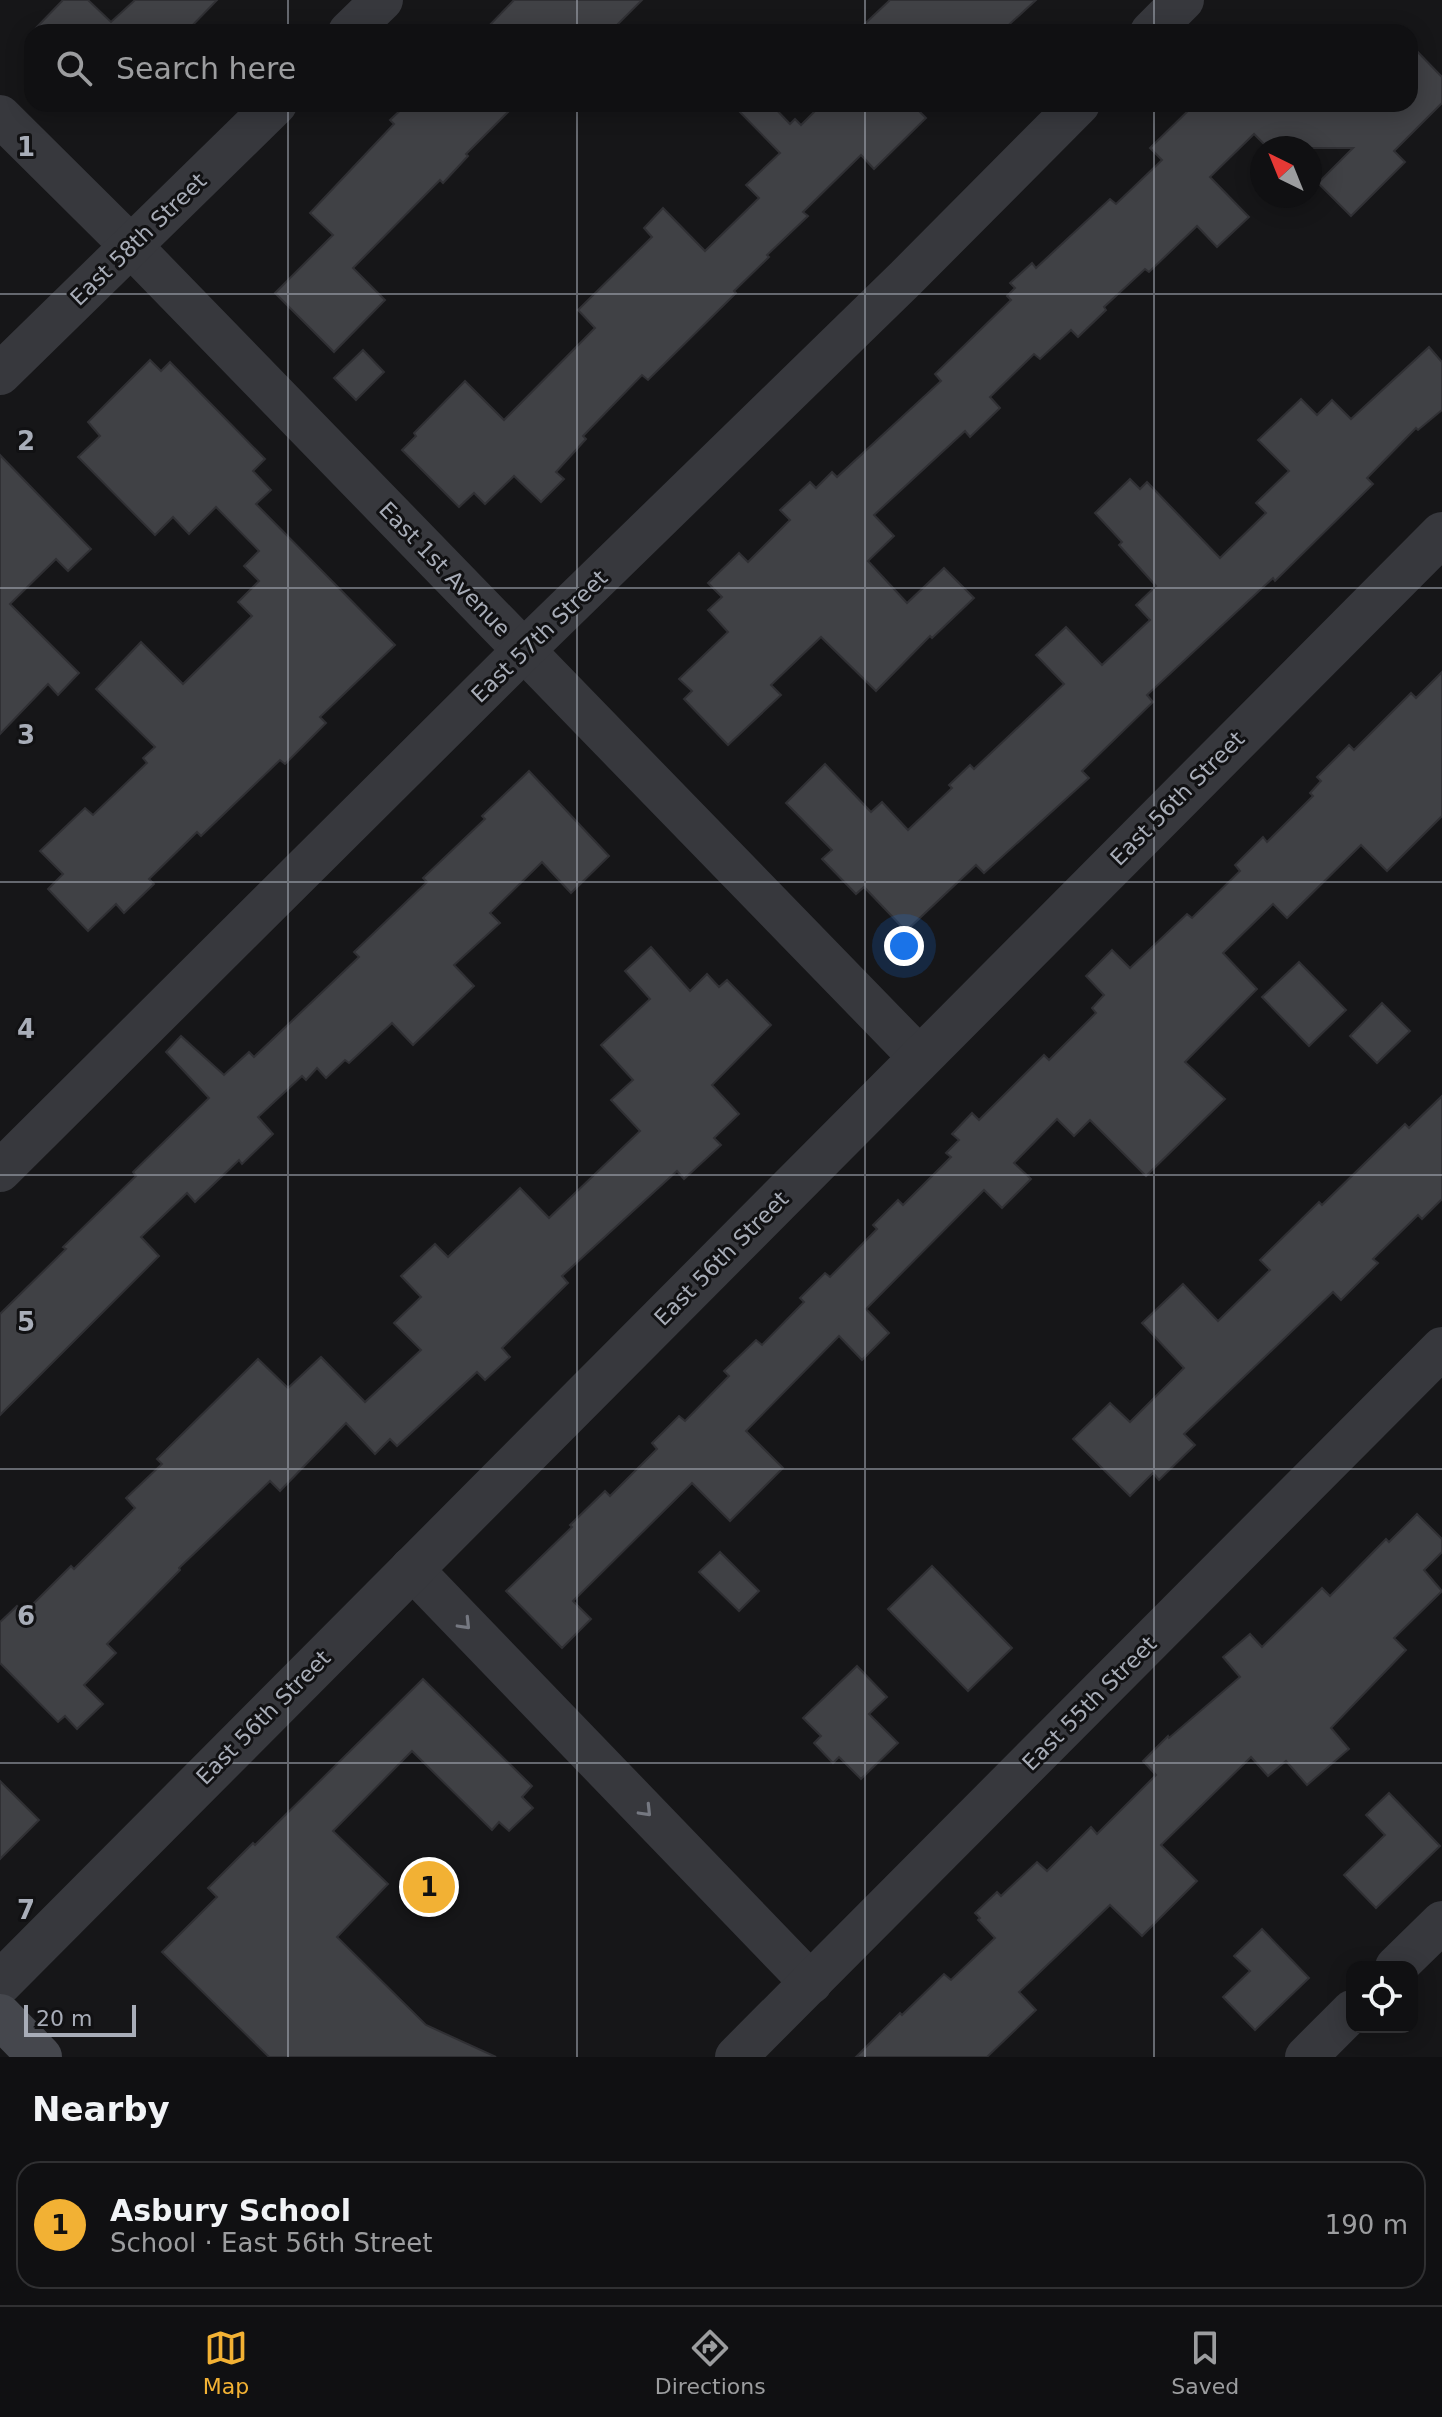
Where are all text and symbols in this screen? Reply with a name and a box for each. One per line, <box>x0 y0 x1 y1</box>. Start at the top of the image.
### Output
search box <box>24 24 1418 112</box>
icon: search <box>52 46 96 90</box>
text: Search here <box>116 51 296 86</box>
text: 1 <box>17 132 35 162</box>
north arrow <box>1250 136 1322 208</box>
street label: East 58th Street <box>65 168 212 310</box>
text: 2 <box>17 426 35 456</box>
street label: East 1st Avenue <box>374 497 515 642</box>
street label: East 57th Street <box>466 565 613 707</box>
text: 3 <box>17 720 35 750</box>
street label: East 56th Street <box>1105 726 1250 870</box>
your location <box>884 926 924 966</box>
text: 4 <box>17 1014 35 1044</box>
street label: East 56th Street <box>649 1186 794 1330</box>
text: 5 <box>17 1307 35 1337</box>
text: 6 <box>17 1601 35 1631</box>
one-way arrow <box>456 1615 470 1629</box>
street label: East 55th Street <box>1017 1631 1162 1775</box>
street label: East 56th Street <box>191 1645 336 1789</box>
one-way arrow <box>637 1802 651 1816</box>
pin: 1 <box>403 1857 455 1917</box>
text: 7 <box>17 1895 35 1925</box>
map controls <box>1346 1961 1418 2033</box>
button: locate <box>1346 1961 1418 2033</box>
scale bar <box>24 2001 136 2037</box>
text: 20 m <box>36 2006 92 2031</box>
text: Nearby <box>32 2089 170 2129</box>
text: Asbury School <box>110 2193 351 2228</box>
text: 1 <box>51 2210 69 2240</box>
text: 190 m <box>1325 2210 1408 2240</box>
text: School · East 56th Street <box>110 2228 433 2258</box>
tab: Map <box>203 2326 249 2399</box>
tab: Directions <box>655 2326 766 2399</box>
tab: Saved <box>1171 2326 1239 2399</box>

